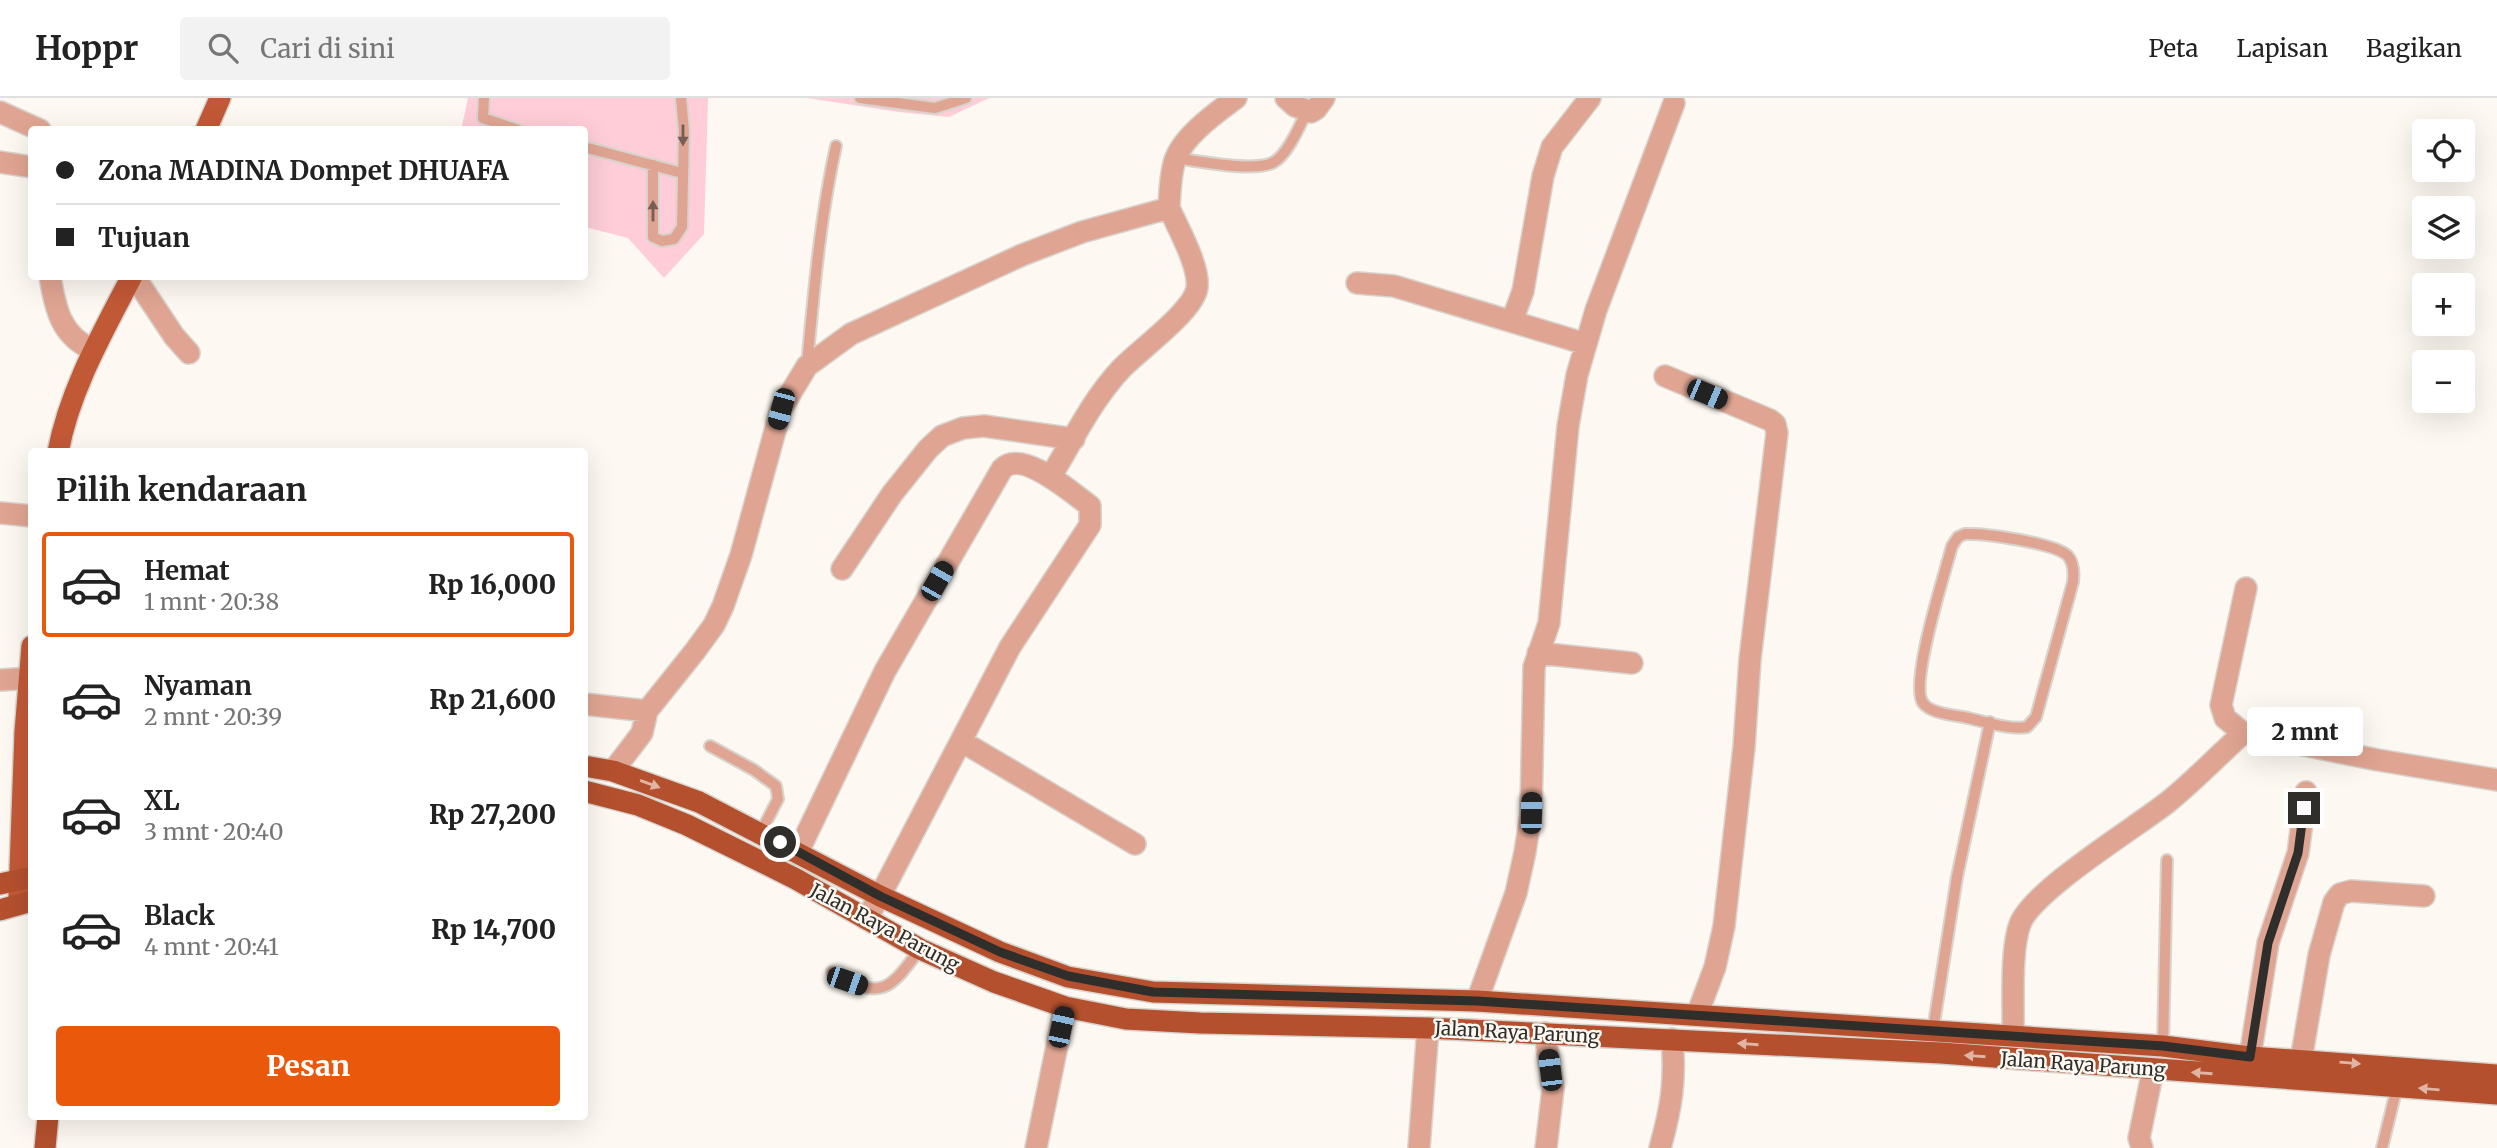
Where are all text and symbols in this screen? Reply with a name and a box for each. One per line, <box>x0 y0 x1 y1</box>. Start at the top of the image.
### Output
search box <box>180 17 670 80</box>
text: Hoppr <box>35 28 138 69</box>
icon: search <box>204 29 242 67</box>
text: Cari di sini <box>260 32 395 65</box>
text: Peta <box>2148 33 2198 64</box>
text: Lapisan <box>2236 33 2328 64</box>
text: Bagikan <box>2366 33 2462 64</box>
map controls <box>2412 119 2475 413</box>
button: locate <box>2412 119 2475 182</box>
one-way arrow <box>677 125 689 147</box>
text: Zona MADINA Dompet DHUAFA <box>98 154 509 187</box>
button: layers <box>2412 196 2475 259</box>
one-way arrow <box>647 199 659 221</box>
text: Tujuan <box>98 221 190 254</box>
button: + <box>2412 273 2475 336</box>
button: − <box>2412 350 2475 413</box>
car <box>1684 376 1731 412</box>
car <box>766 386 797 432</box>
text: Pilih kendaraan <box>56 470 307 510</box>
icon: car <box>60 553 123 616</box>
text: Hemat <box>144 554 230 587</box>
car <box>918 558 957 604</box>
text: Rp 16,000 <box>428 568 556 601</box>
text: 1 mnt · 20:38 <box>144 587 279 616</box>
icon: car <box>60 668 123 731</box>
text: Nyaman <box>144 669 252 702</box>
text: Rp 21,600 <box>429 683 556 716</box>
text: 2 mnt · 20:39 <box>144 702 282 731</box>
callout: 2 mnt <box>2246 706 2362 756</box>
text: 2 mnt <box>2271 717 2339 746</box>
one-way arrow <box>639 779 660 790</box>
icon: car <box>60 783 123 846</box>
text: XL <box>144 784 180 817</box>
car <box>1521 792 1542 834</box>
route end <box>2288 792 2320 824</box>
text: Rp 27,200 <box>429 798 556 831</box>
text: 3 mnt · 20:40 <box>144 817 284 846</box>
route start <box>764 826 796 858</box>
street label: Jalan Raya Parung <box>806 877 964 977</box>
icon: car <box>60 898 123 961</box>
text: Black <box>144 899 215 932</box>
text: Rp 14,700 <box>431 913 556 946</box>
text: 4 mnt · 20:41 <box>144 932 279 961</box>
car <box>824 964 871 998</box>
car <box>1047 1004 1076 1050</box>
street label: Jalan Raya Parung <box>1433 1016 1601 1048</box>
button: Pesan <box>56 1026 560 1106</box>
one-way arrow <box>1737 1038 1759 1049</box>
street label: Jalan Raya Parung <box>1999 1046 2167 1082</box>
car <box>1538 1048 1563 1092</box>
one-way arrow <box>1964 1050 1986 1061</box>
one-way arrow <box>2339 1058 2361 1069</box>
one-way arrow <box>2191 1067 2213 1078</box>
one-way arrow <box>2418 1083 2440 1094</box>

